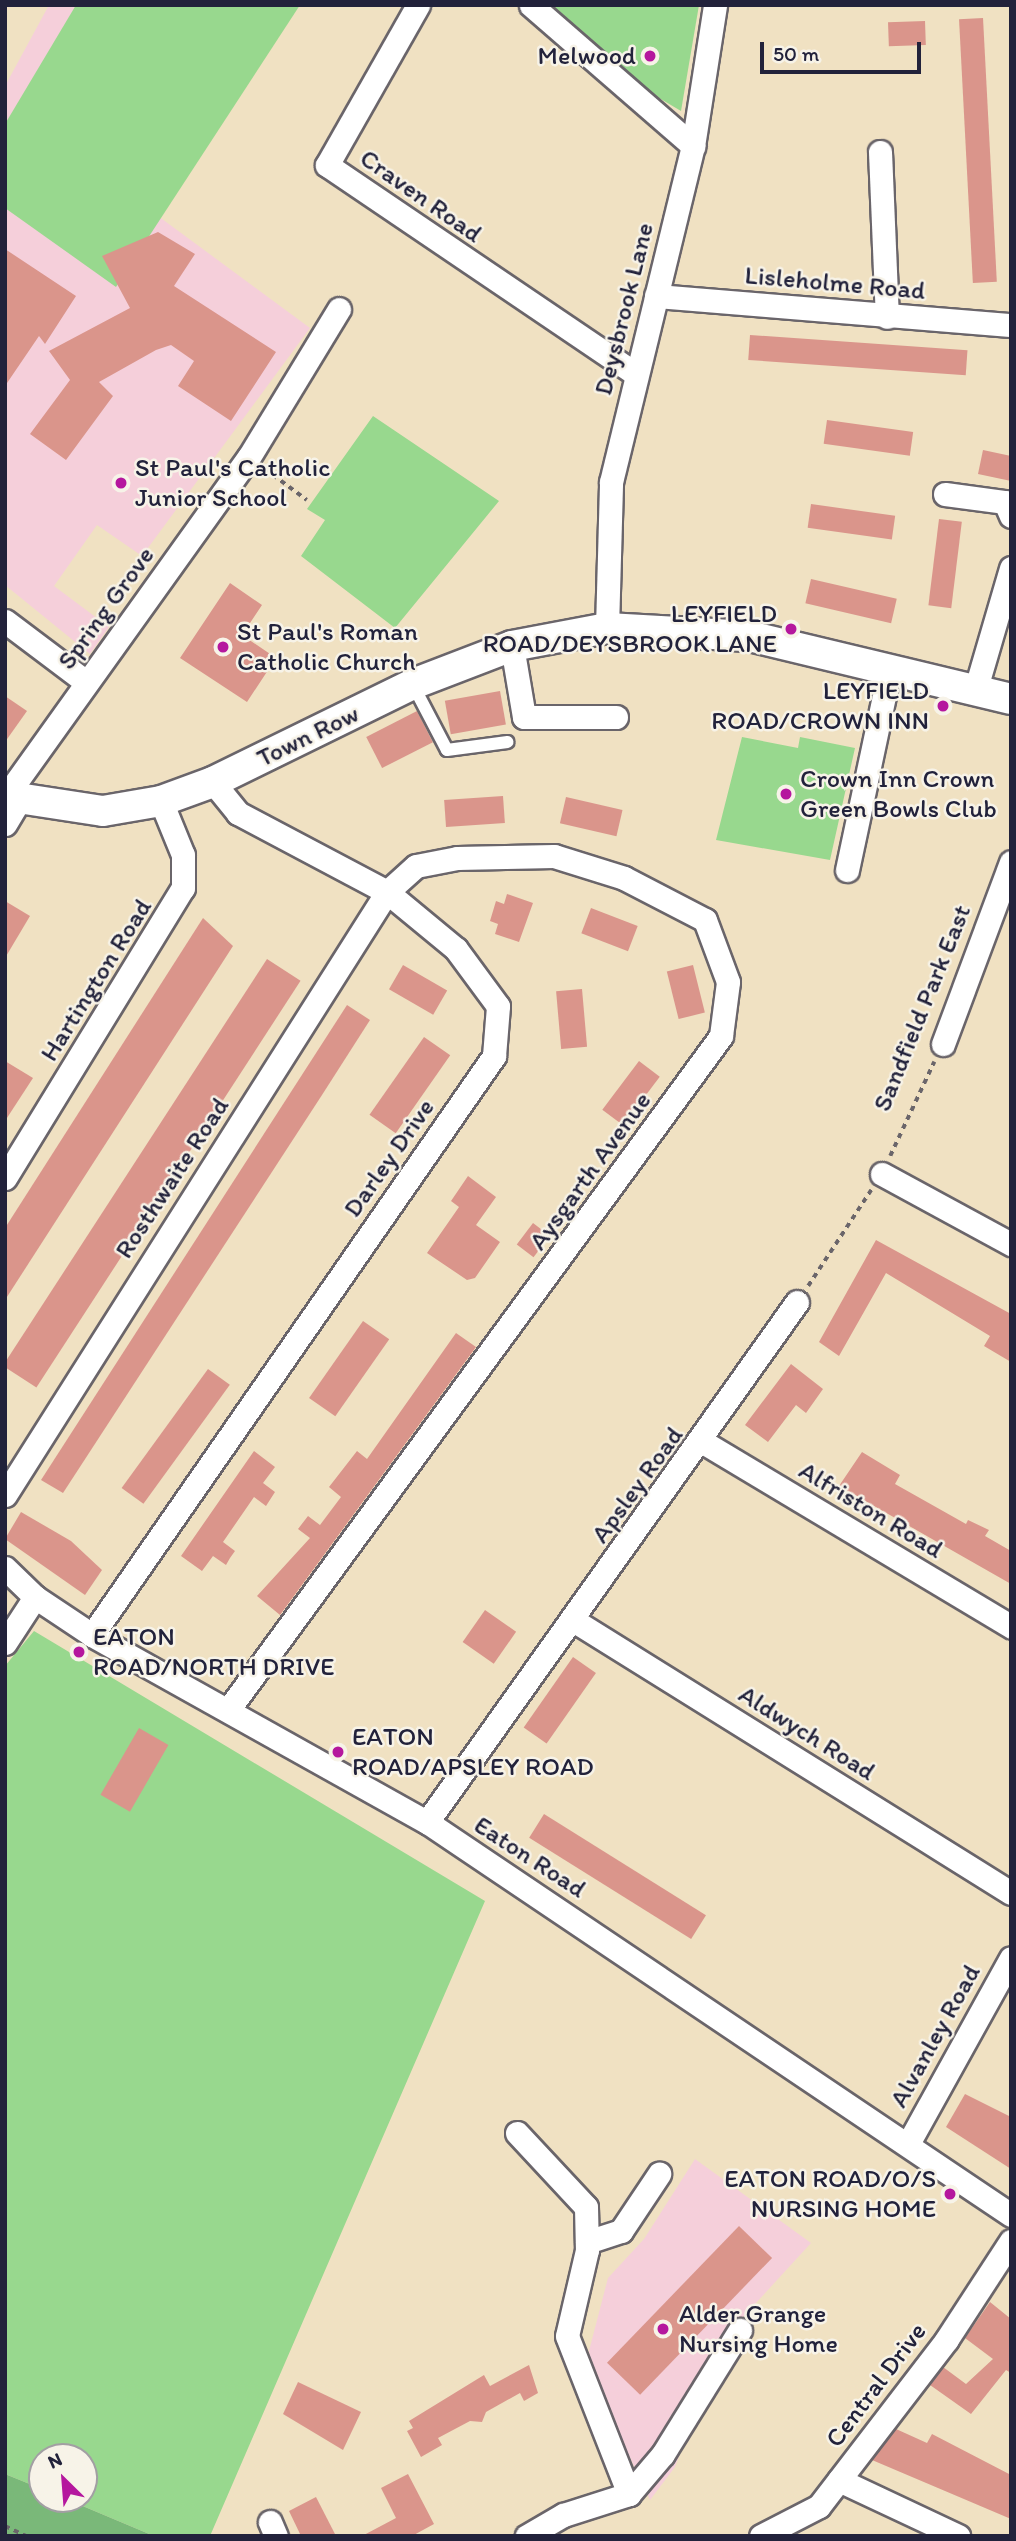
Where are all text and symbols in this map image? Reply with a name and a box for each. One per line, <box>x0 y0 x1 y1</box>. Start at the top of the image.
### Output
scale bar <box>764 28 925 72</box>
place label: Melwood <box>538 40 636 72</box>
text: 50 m <box>773 41 819 66</box>
marker: Melwood <box>642 48 658 64</box>
street label: Craven Road <box>354 143 488 249</box>
street label: Deysbrook Lane <box>588 220 660 398</box>
street label: Lisleholme Road <box>744 260 926 306</box>
place label: St Paul's Catholic Junior School <box>135 452 329 514</box>
marker: St Paul's Catholic Junior School <box>113 475 129 491</box>
street label: Spring Grove <box>51 540 161 676</box>
place label: LEYFIELD ROAD/DEYSBROOK LANE <box>483 598 777 660</box>
place label: St Paul's Roman Catholic Church <box>237 616 416 678</box>
marker: LEYFIELD ROAD/DEYSBROOK LANE <box>783 621 799 637</box>
marker: St Paul's Roman Catholic Church <box>215 639 231 655</box>
place label: LEYFIELD ROAD/CROWN INN <box>708 675 929 736</box>
street label: Town Row <box>252 698 364 774</box>
marker: LEYFIELD ROAD/CROWN INN <box>935 698 951 714</box>
place label: Crown Inn Crown Green Bowls Club <box>800 763 997 824</box>
marker: Crown Inn Crown Green Bowls Club <box>778 786 794 802</box>
street label: Hartington Road <box>34 893 158 1067</box>
street label: Sandfield Park East <box>866 900 978 1116</box>
street label: Aysgarth Avenue <box>522 1086 658 1256</box>
street label: Rosthwaite Road <box>109 1092 235 1264</box>
street label: Darley Drive <box>337 1093 441 1223</box>
street label: Apsley Road <box>584 1421 690 1549</box>
street label: Alfriston Road <box>794 1455 948 1565</box>
place label: EATON ROAD/NORTH DRIVE <box>93 1621 335 1682</box>
marker: EATON ROAD/NORTH DRIVE <box>71 1644 87 1660</box>
street label: Aldwych Road <box>733 1679 881 1787</box>
place label: EATON ROAD/APSLEY ROAD <box>352 1721 593 1782</box>
marker: EATON ROAD/APSLEY ROAD <box>330 1744 346 1760</box>
street label: Eaton Road <box>468 1809 592 1905</box>
street label: Alvanley Road <box>883 1959 987 2113</box>
place label: EATON ROAD/O/S NURSING HOME <box>725 2163 936 2224</box>
marker: EATON ROAD/O/S NURSING HOME <box>942 2186 958 2202</box>
place label: Alder Grange Nursing Home <box>679 2298 839 2360</box>
street label: Central Drive <box>819 2316 933 2454</box>
marker: Alder Grange Nursing Home <box>653 2319 673 2339</box>
north arrow <box>28 2443 98 2513</box>
text: N <box>44 2447 65 2473</box>

